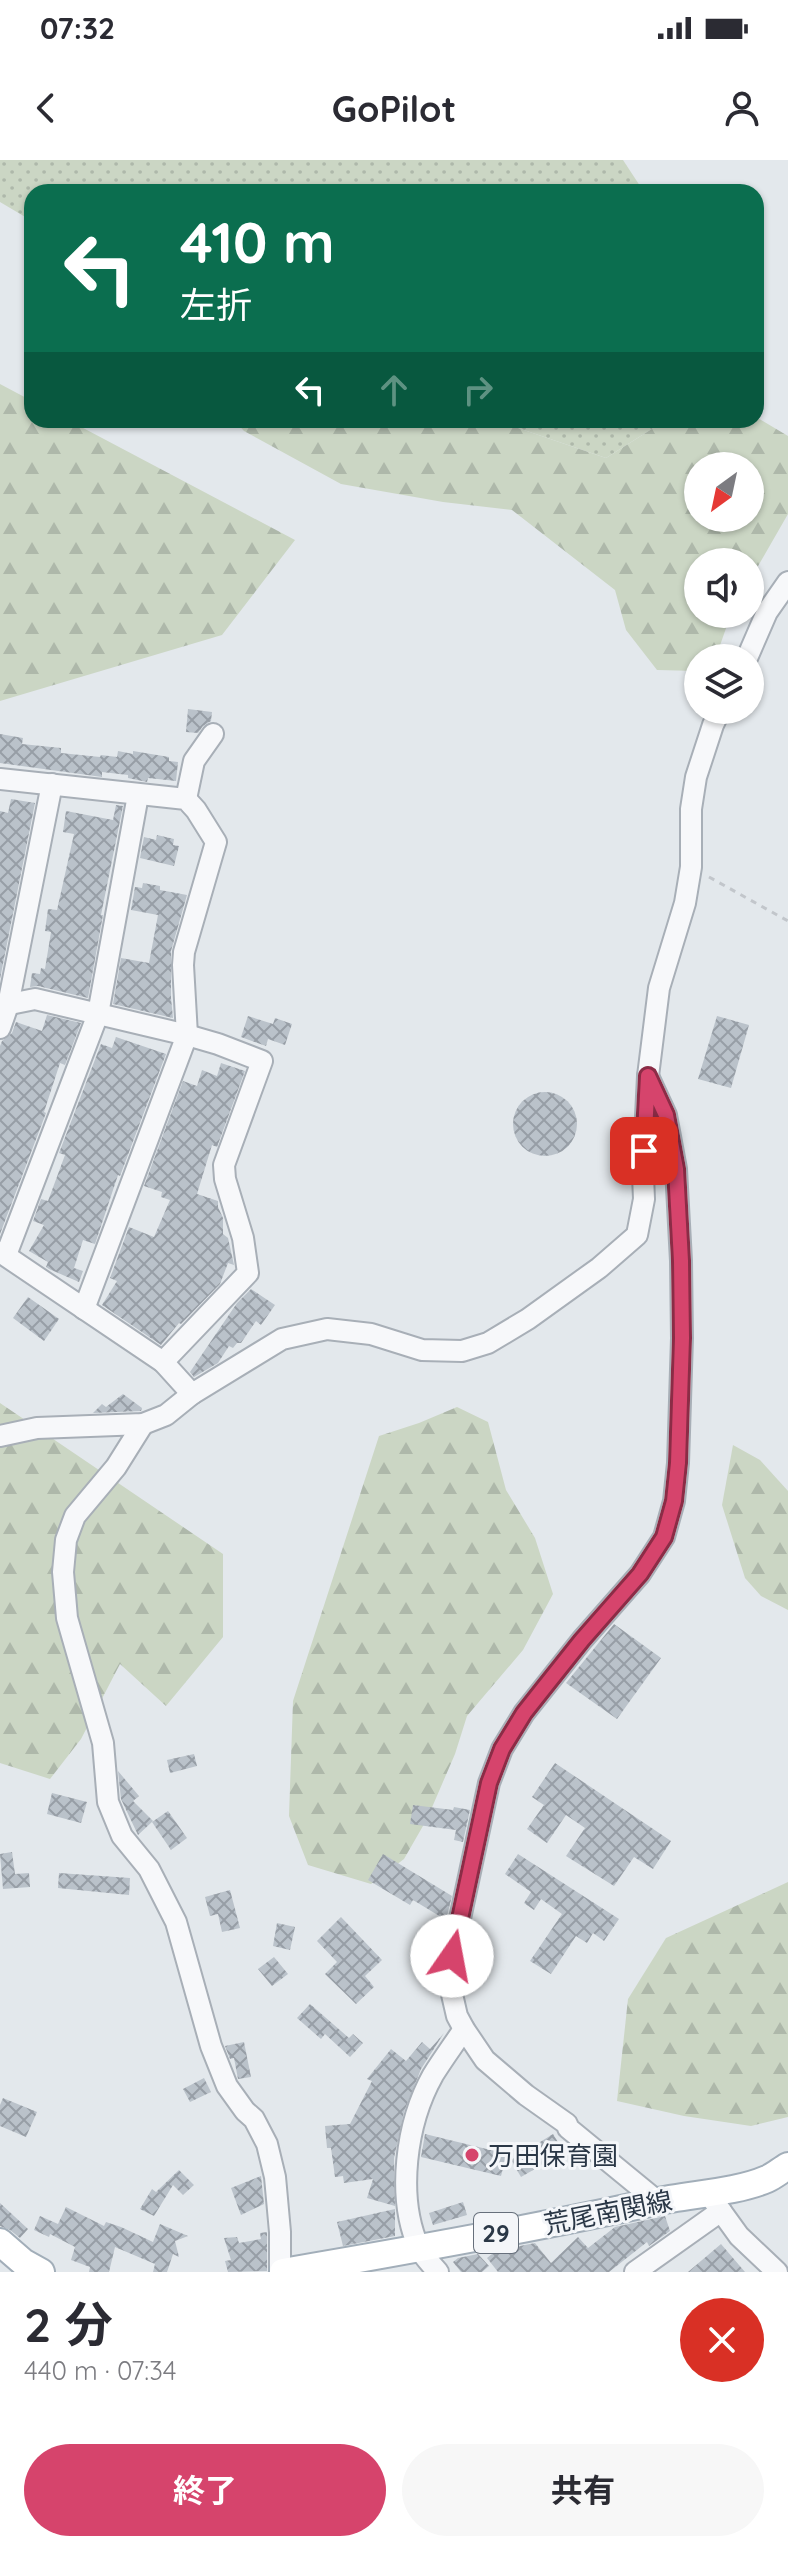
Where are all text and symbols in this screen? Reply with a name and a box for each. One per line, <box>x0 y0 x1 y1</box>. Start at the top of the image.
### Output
text: 07:32 <box>40 9 115 47</box>
icon: back <box>24 86 68 130</box>
text: GoPilot <box>332 86 456 131</box>
icon: person <box>720 86 764 130</box>
text: 410 m <box>180 207 335 277</box>
icon: left <box>48 216 152 320</box>
text: 左折 <box>180 282 252 327</box>
icon: left <box>288 368 332 412</box>
icon: ahead <box>372 368 416 412</box>
icon: right <box>456 368 500 412</box>
north arrow <box>684 452 764 532</box>
map controls <box>684 452 764 724</box>
button: sound <box>684 548 764 628</box>
button: layers <box>684 644 764 724</box>
pin <box>610 1117 678 1185</box>
icon: arrive <box>622 1129 666 1173</box>
position arrow <box>410 1914 494 1998</box>
place label: 万田保育園 <box>488 2139 618 2172</box>
marker: 万田保育園 <box>463 2146 481 2164</box>
street label: 荒尾南関線 <box>541 2183 675 2241</box>
road number: 29 <box>474 2213 518 2253</box>
text: 2 分 <box>24 2294 113 2354</box>
button: close <box>680 2298 764 2382</box>
text: 440 m · 07:34 <box>24 2354 177 2387</box>
button: 終了 <box>24 2444 386 2536</box>
button: 共有 <box>402 2444 764 2536</box>

